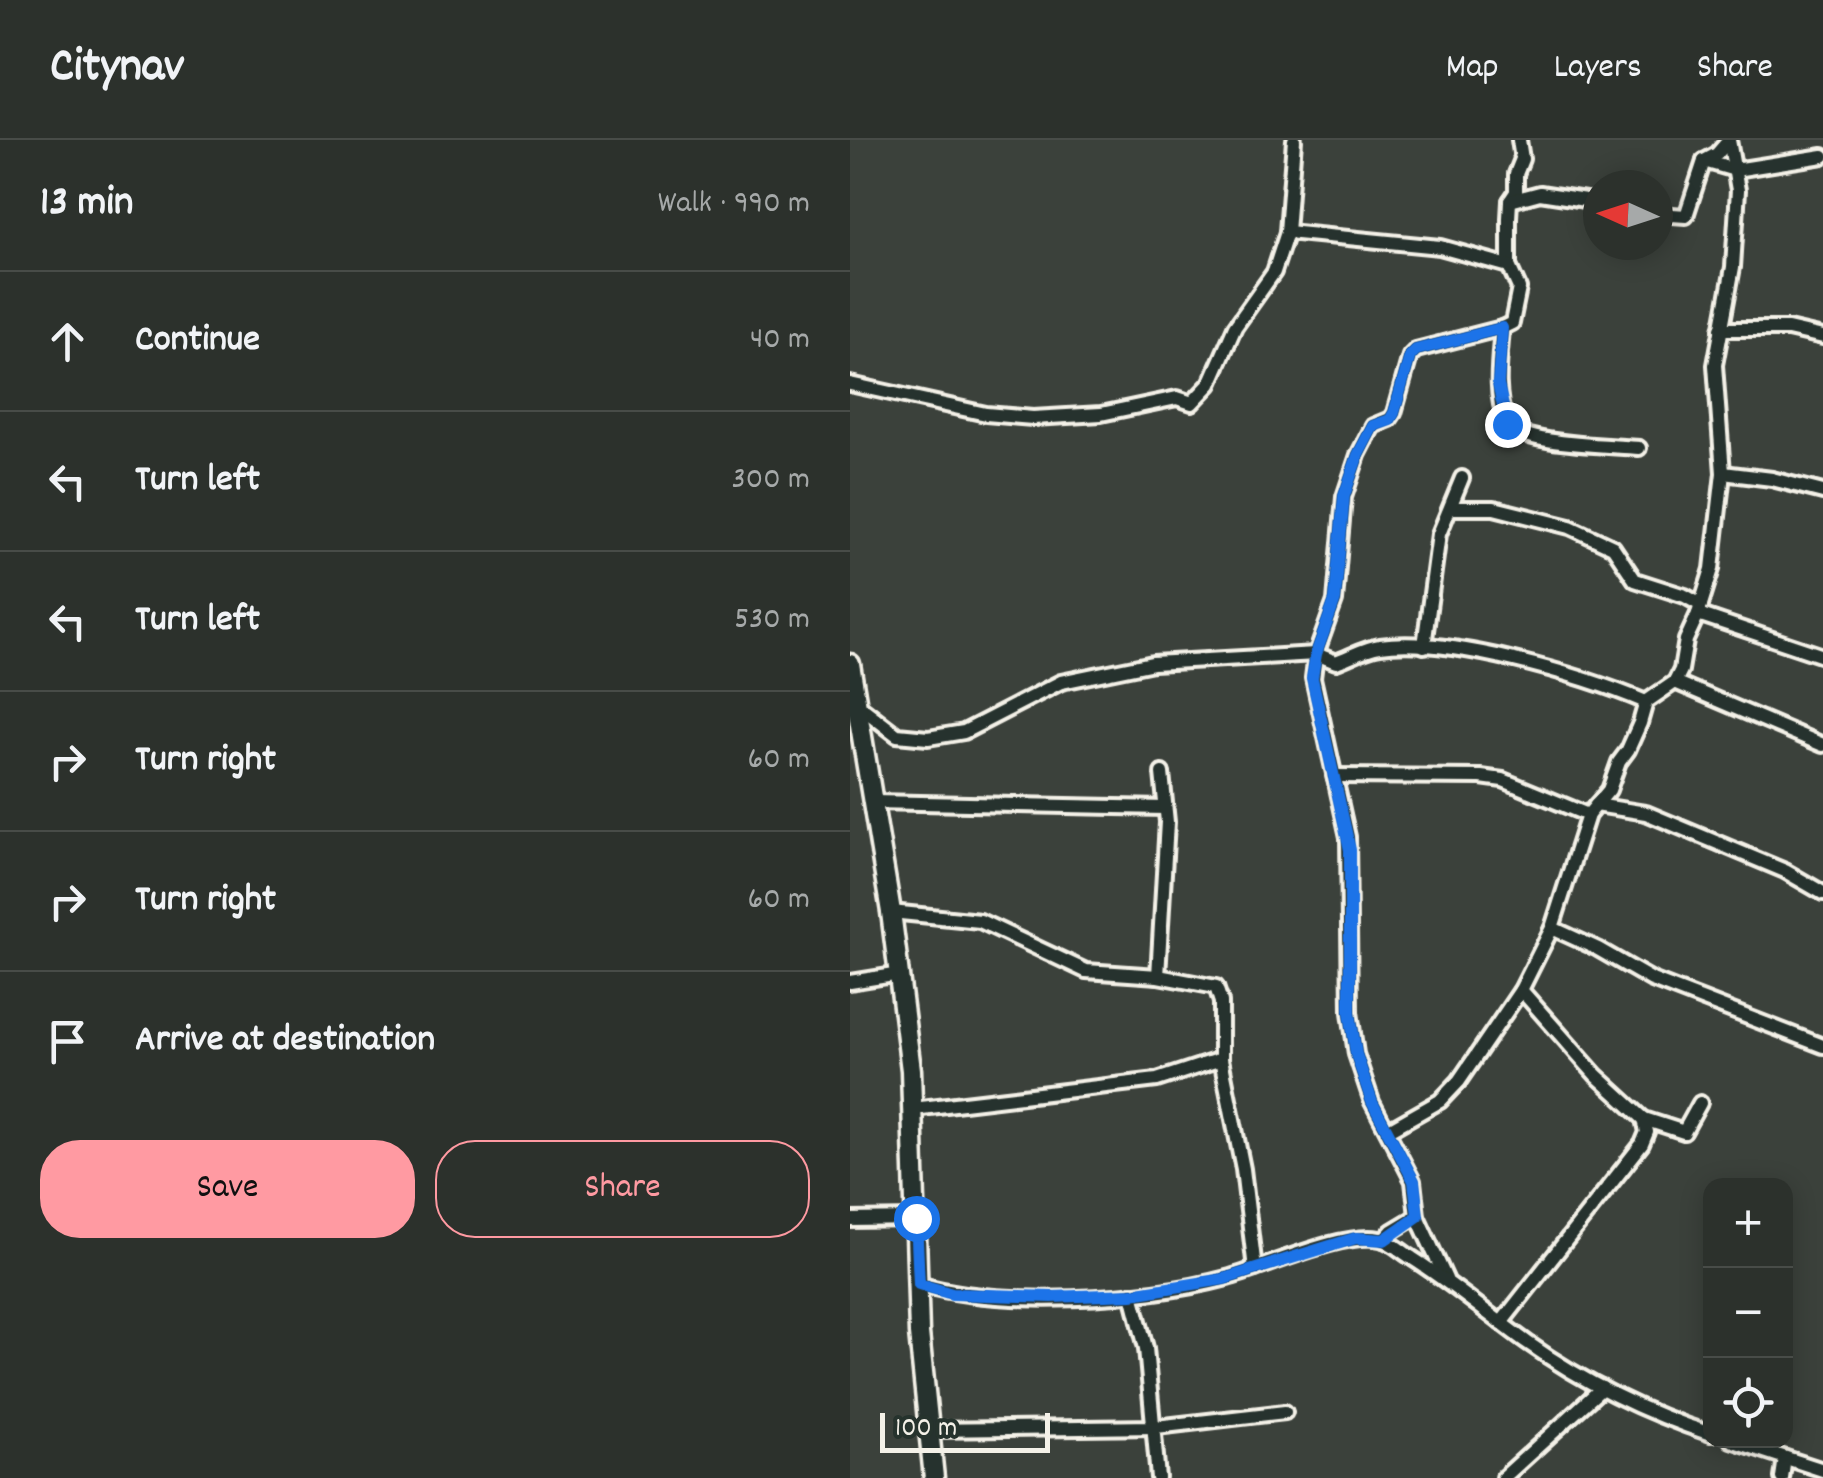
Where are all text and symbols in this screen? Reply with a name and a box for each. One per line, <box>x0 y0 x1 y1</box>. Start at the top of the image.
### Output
text: Citynav <box>50 35 184 104</box>
text: Map <box>1446 44 1499 94</box>
text: Layers <box>1554 44 1642 94</box>
text: Share <box>1697 44 1773 94</box>
north arrow <box>1583 170 1673 260</box>
text: 13 min <box>40 175 133 235</box>
text: Walk · 990 m <box>658 182 810 228</box>
icon: ahead <box>40 314 95 369</box>
text: Continue <box>135 314 260 369</box>
text: 40 m <box>750 318 810 364</box>
route end <box>1485 402 1531 448</box>
icon: left <box>40 454 95 509</box>
text: Turn left <box>135 454 260 509</box>
text: 300 m <box>732 458 810 504</box>
icon: left <box>40 594 95 649</box>
text: Turn left <box>135 594 260 649</box>
text: 530 m <box>734 598 810 644</box>
icon: right <box>40 734 95 789</box>
text: Turn right <box>135 734 276 789</box>
text: 60 m <box>748 738 810 784</box>
icon: right <box>40 874 95 929</box>
text: Turn right <box>135 874 276 929</box>
text: 60 m <box>748 878 810 924</box>
icon: arrive <box>40 1014 95 1069</box>
text: Arrive at destination <box>135 1014 435 1069</box>
button: Save <box>40 1140 415 1238</box>
button: Share <box>435 1140 810 1238</box>
map controls <box>1703 1178 1793 1448</box>
button: + <box>1703 1178 1793 1268</box>
route start <box>894 1196 940 1242</box>
button: − <box>1703 1268 1793 1358</box>
button: locate <box>1703 1358 1793 1448</box>
scale bar <box>880 1408 1050 1452</box>
text: 100 m <box>895 1410 957 1450</box>

